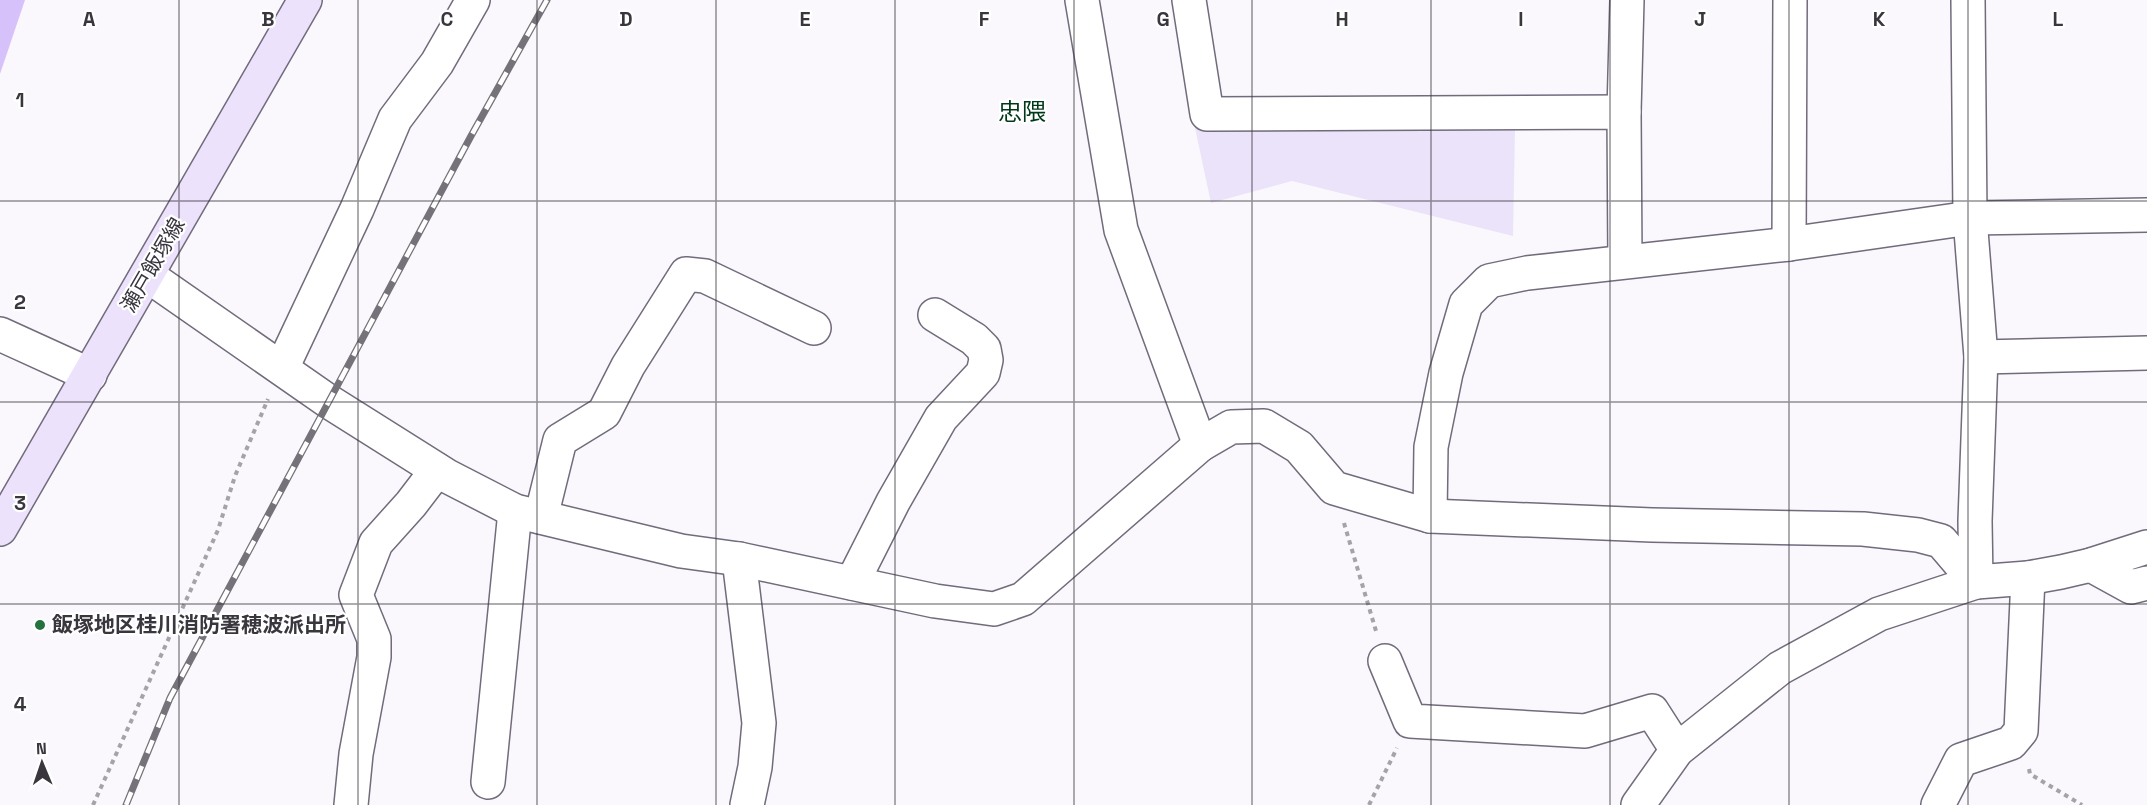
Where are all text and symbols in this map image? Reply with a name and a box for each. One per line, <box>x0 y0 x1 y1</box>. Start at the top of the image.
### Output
text: A <box>83 6 96 32</box>
text: B <box>261 6 275 32</box>
text: C <box>441 6 454 32</box>
text: D <box>619 6 633 32</box>
text: E <box>799 6 811 32</box>
text: F <box>979 6 990 32</box>
text: G <box>1156 6 1170 32</box>
text: H <box>1335 6 1349 32</box>
text: I <box>1518 6 1524 32</box>
text: J <box>1694 6 1706 32</box>
text: K <box>1873 6 1886 32</box>
text: L <box>2053 6 2064 32</box>
text: 1 <box>15 87 25 113</box>
district label: 忠隈 <box>998 96 1046 127</box>
street label: 瀬戸飯塚線 <box>115 213 191 317</box>
text: 2 <box>14 289 26 315</box>
text: 3 <box>14 490 26 516</box>
place label: 飯塚地区桂川消防署穂波派出所 <box>51 611 346 638</box>
marker: 飯塚地区桂川消防署穂波派出所 <box>33 618 47 632</box>
text: 4 <box>14 691 27 717</box>
north arrow <box>12 733 72 793</box>
text: N <box>36 738 47 759</box>

